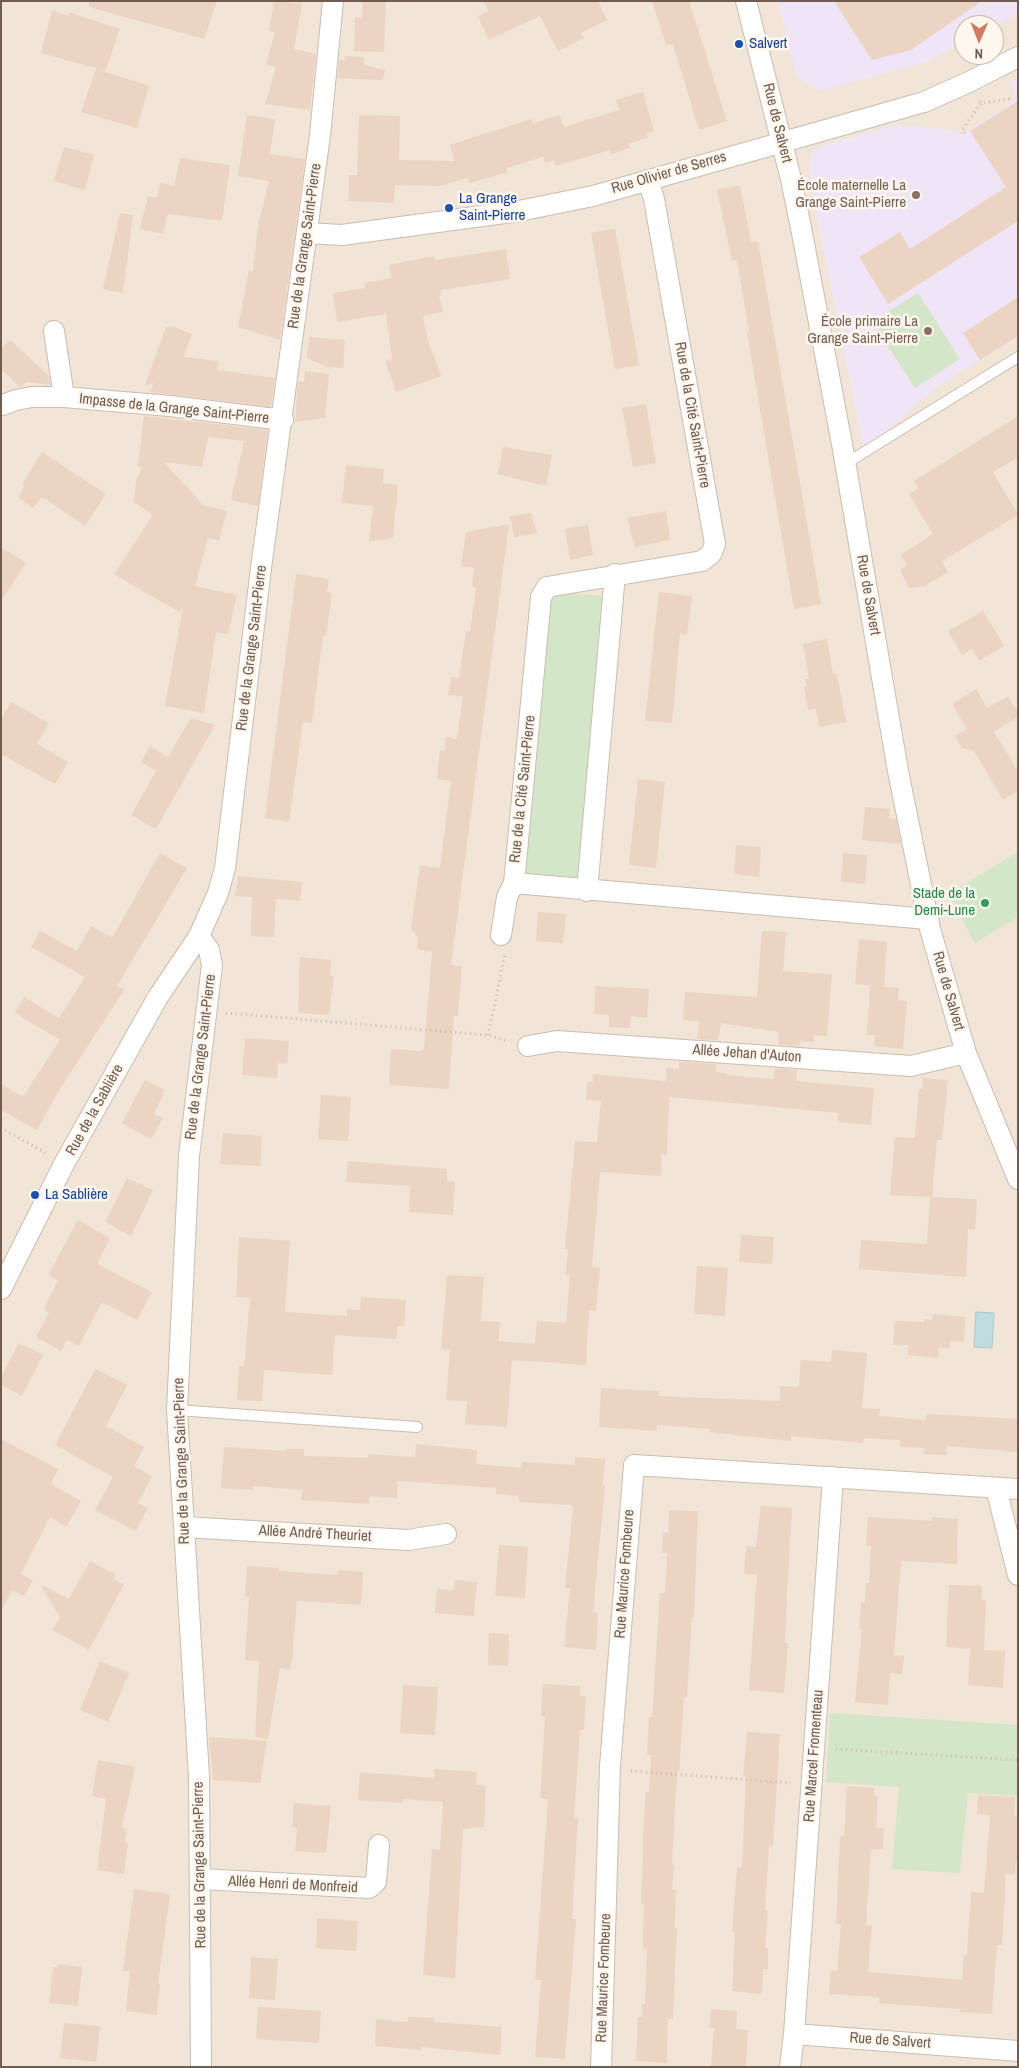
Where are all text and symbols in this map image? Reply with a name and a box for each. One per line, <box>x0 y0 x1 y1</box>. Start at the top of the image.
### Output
north arrow <box>954 15 1004 65</box>
place label: Salvert <box>749 35 787 53</box>
marker: Salvert <box>733 38 745 50</box>
text: N <box>974 45 983 63</box>
street label: Rue de Salvert <box>758 81 796 165</box>
street label: Rue Olivier de Serres <box>609 148 729 198</box>
street label: Rue de la Grange Saint-Pierre <box>284 162 326 330</box>
place label: École maternelle La Grange Saint-Pierre <box>795 177 906 212</box>
marker: École maternelle La Grange Saint-Pierre <box>910 189 922 201</box>
place label: La Grange Saint-Pierre <box>459 190 525 225</box>
marker: La Grange Saint-Pierre <box>443 202 455 214</box>
place label: École primaire La Grange Saint-Pierre <box>807 313 918 348</box>
marker: École primaire La Grange Saint-Pierre <box>922 325 934 337</box>
street label: Rue de la Cité Saint-Pierre <box>670 340 714 490</box>
street label: Impasse de la Grange Saint-Pierre <box>78 390 270 428</box>
street label: Rue de Salvert <box>852 553 884 637</box>
street label: Rue de la Grange Saint-Pierre <box>233 564 271 732</box>
street label: Rue de la Cité Saint-Pierre <box>506 714 540 864</box>
place label: Stade de la Demi-Lune <box>913 885 975 920</box>
marker: Stade de la Demi-Lune <box>979 897 991 909</box>
street label: Rue de Salvert <box>928 949 968 1033</box>
street label: Rue de la Grange Saint-Pierre <box>182 973 220 1141</box>
street label: Allée Jehan d'Auton <box>692 1041 802 1067</box>
street label: Rue de la Sablière <box>62 1061 128 1159</box>
place label: La Sablière <box>45 1186 108 1204</box>
marker: La Sablière <box>29 1189 41 1201</box>
street label: Rue de la Grange Saint-Pierre <box>170 1377 194 1545</box>
street label: Rue Maurice Fombeure <box>612 1509 638 1639</box>
street label: Allée André Theuriet <box>258 1522 372 1546</box>
street label: Rue Marcel Fromenteau <box>800 1689 828 1823</box>
street label: Rue de la Grange Saint-Pierre <box>190 1781 210 1949</box>
street label: Allée Henri de Monfreid <box>228 1873 358 1897</box>
street label: Rue Maurice Fombeure <box>593 1913 615 2043</box>
street label: Rue de Salvert <box>849 2029 931 2053</box>

